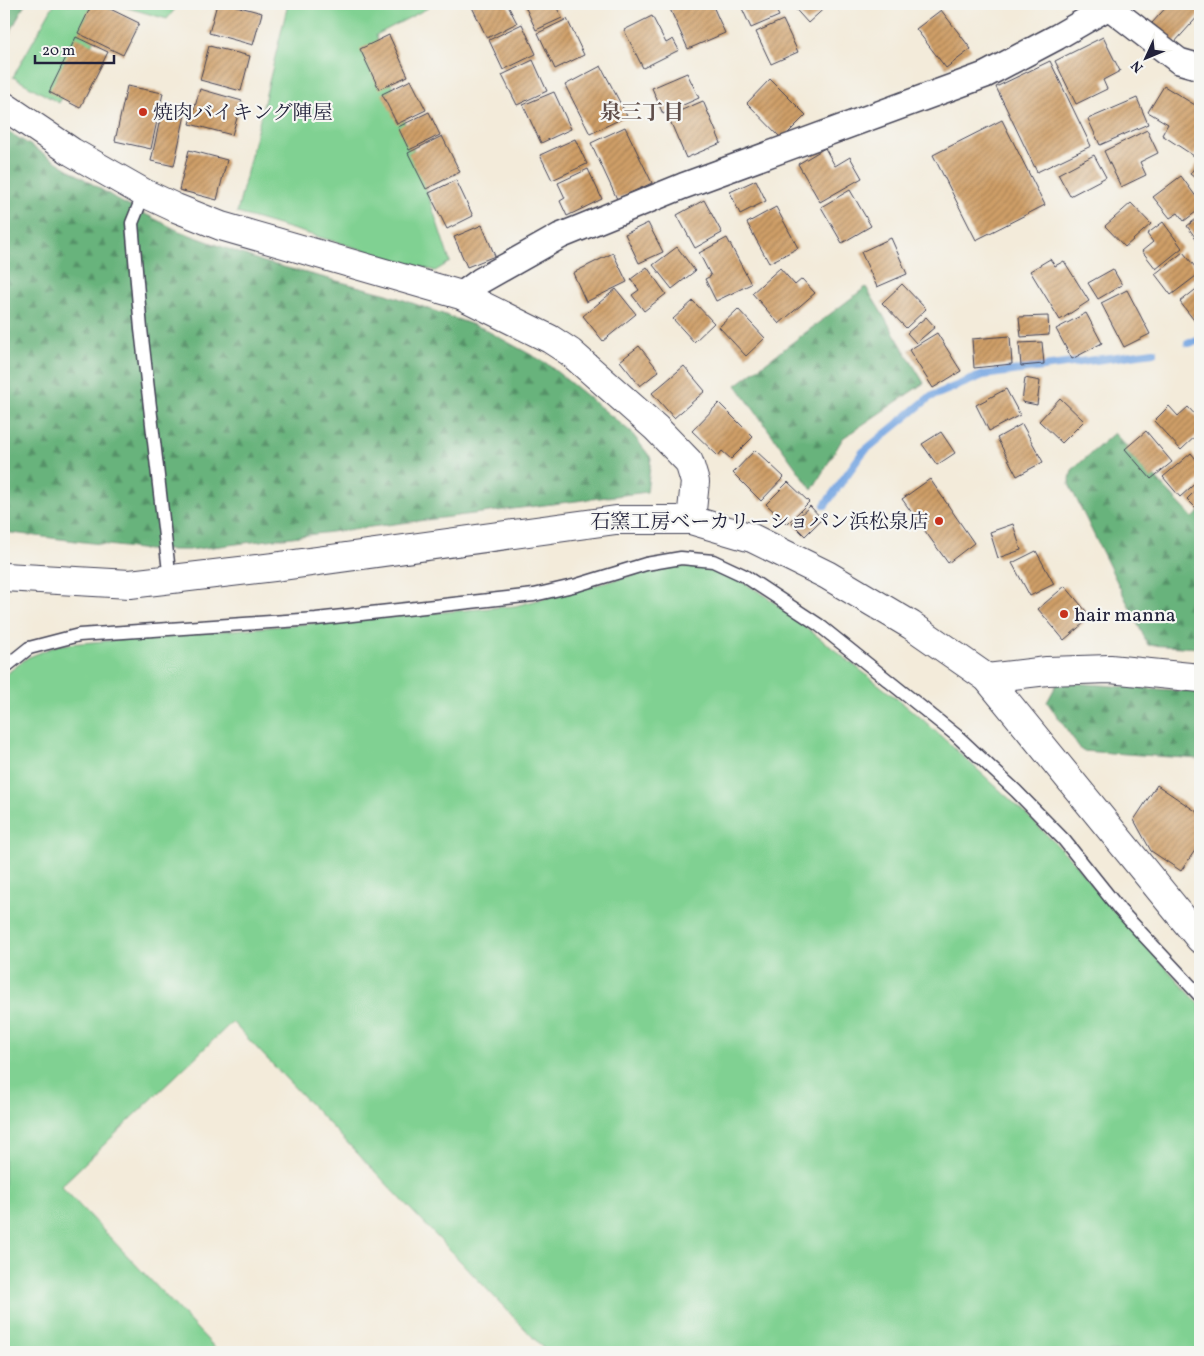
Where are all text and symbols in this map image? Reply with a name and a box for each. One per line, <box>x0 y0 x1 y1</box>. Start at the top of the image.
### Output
scale bar <box>35 32 114 64</box>
north arrow <box>1122 32 1172 82</box>
text: 20 m <box>42 41 75 62</box>
text: N <box>1127 56 1148 76</box>
district label: 泉三丁目 <box>600 99 684 128</box>
place label: 焼肉バイキング陣屋 <box>153 100 332 128</box>
marker: 焼肉バイキング陣屋 <box>137 106 149 118</box>
place label: 石窯工房ベーカリーショパン浜松泉店 <box>590 509 929 537</box>
marker: 石窯工房ベーカリーショパン浜松泉店 <box>933 515 945 527</box>
place label: hair manna <box>1074 602 1176 630</box>
marker: hair manna <box>1058 608 1070 620</box>

